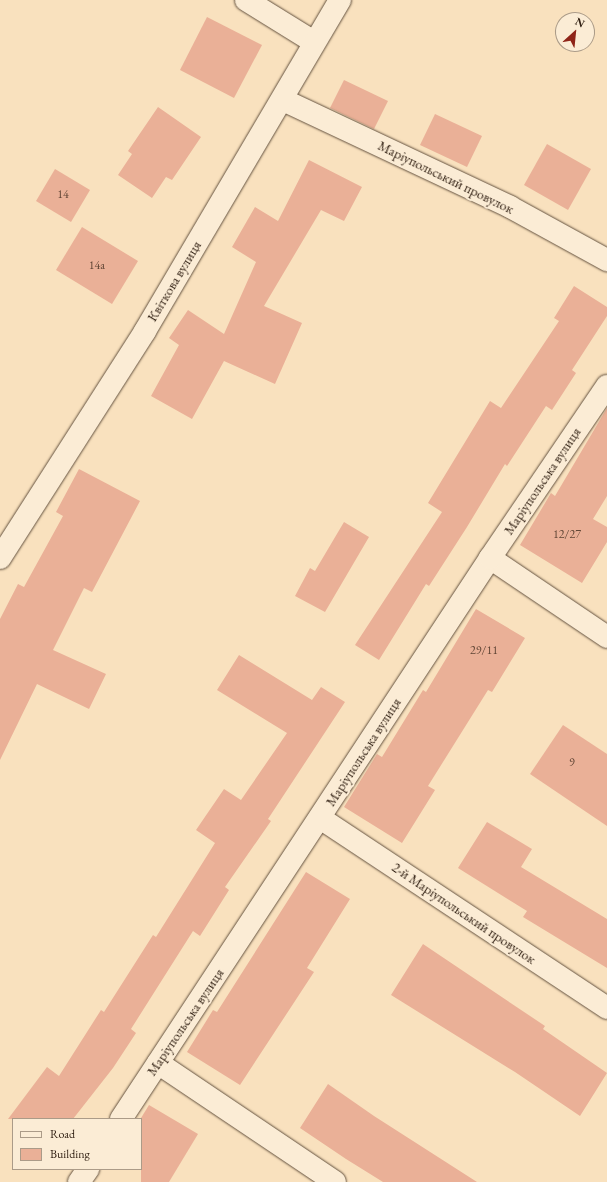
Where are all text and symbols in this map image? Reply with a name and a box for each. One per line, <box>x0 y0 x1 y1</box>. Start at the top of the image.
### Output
north arrow <box>555 12 595 52</box>
text: N <box>573 14 587 30</box>
street label: Маріупольський провулок <box>375 137 517 217</box>
house number: 14 <box>57 188 69 202</box>
street label: Квіткова вулиця <box>143 238 205 324</box>
house number: 14а <box>89 259 105 273</box>
street label: Маріупольська вулиця <box>500 424 584 538</box>
house number: 12/27 <box>553 528 581 542</box>
house number: 29/11 <box>470 644 498 658</box>
street label: Маріупольська вулиця <box>322 695 404 809</box>
house number: 9 <box>569 756 575 770</box>
street label: 2-й Маріупольський провулок <box>389 859 539 967</box>
street label: Маріупольська вулиця <box>143 965 227 1079</box>
legend <box>12 1118 142 1170</box>
text: Road <box>50 1126 75 1142</box>
text: Building <box>50 1146 90 1162</box>

